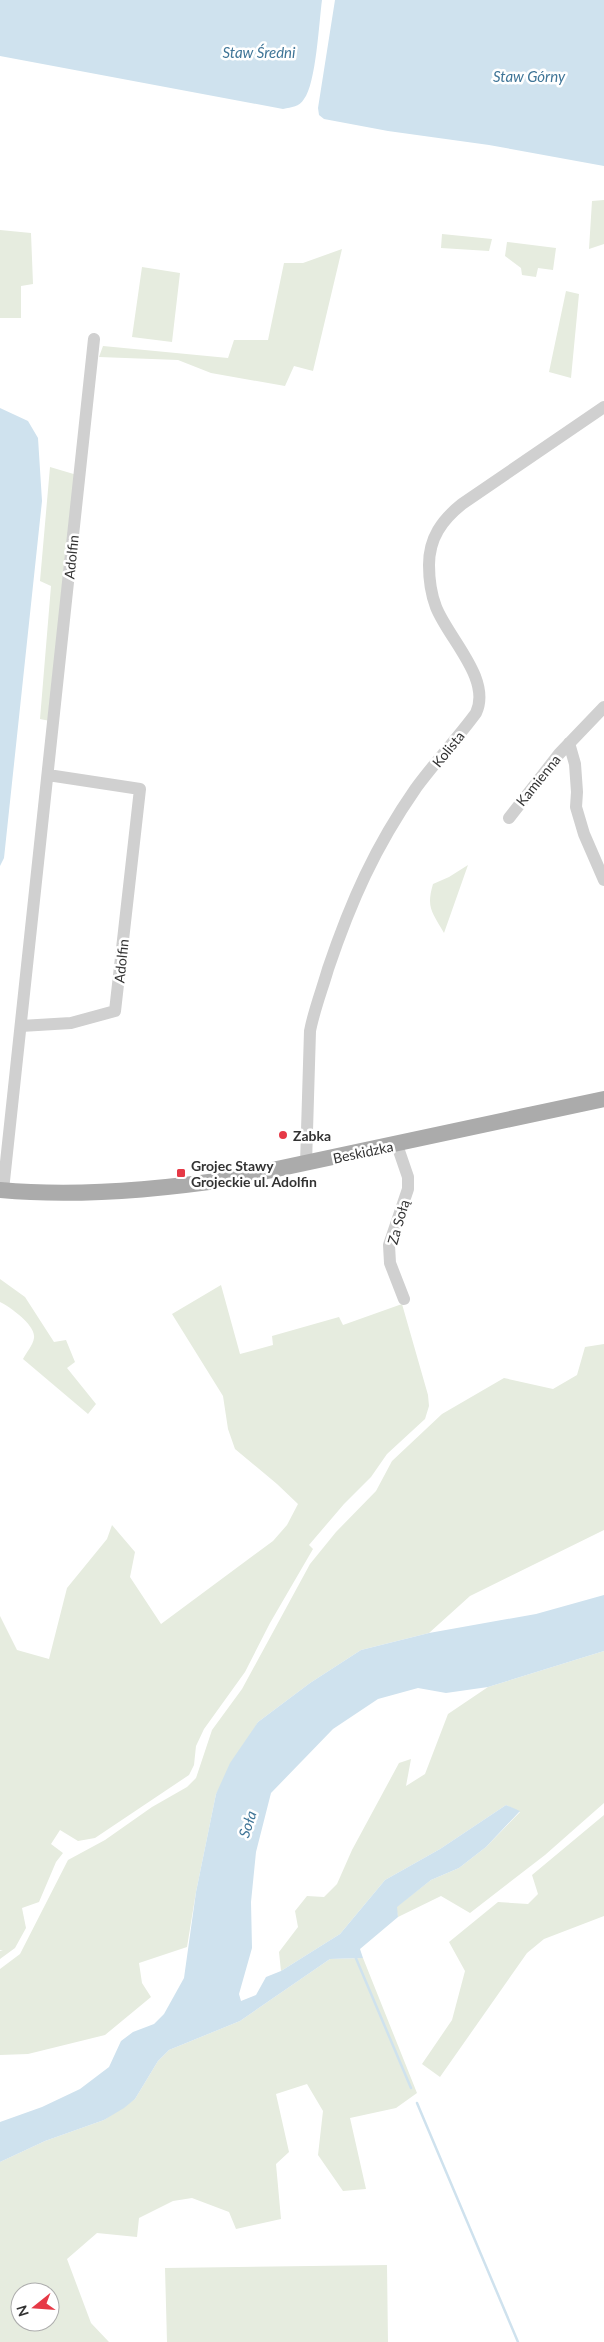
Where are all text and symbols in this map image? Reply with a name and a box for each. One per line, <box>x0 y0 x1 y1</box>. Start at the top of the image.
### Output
water label: Staw Średni <box>222 43 296 61</box>
water label: Staw Górny <box>493 67 566 85</box>
street label: Adolfin <box>60 534 82 580</box>
street label: Kolista <box>428 728 468 770</box>
street label: Kamienna <box>512 751 564 809</box>
street label: Adolfin <box>110 938 132 984</box>
place label: Zabka <box>293 1127 331 1144</box>
marker: Zabka <box>277 1129 289 1141</box>
street label: Beskidzka <box>331 1137 395 1167</box>
place label: Grojec Stawy Grojeckie ul. Adolfin <box>191 1157 317 1190</box>
marker: Grojec Stawy Grojeckie ul. Adolfin <box>175 1167 187 1179</box>
street label: Za Sołą <box>384 1198 412 1246</box>
water label: Soła <box>234 1808 260 1840</box>
north arrow <box>10 2282 60 2332</box>
text: N <box>12 2303 32 2319</box>

